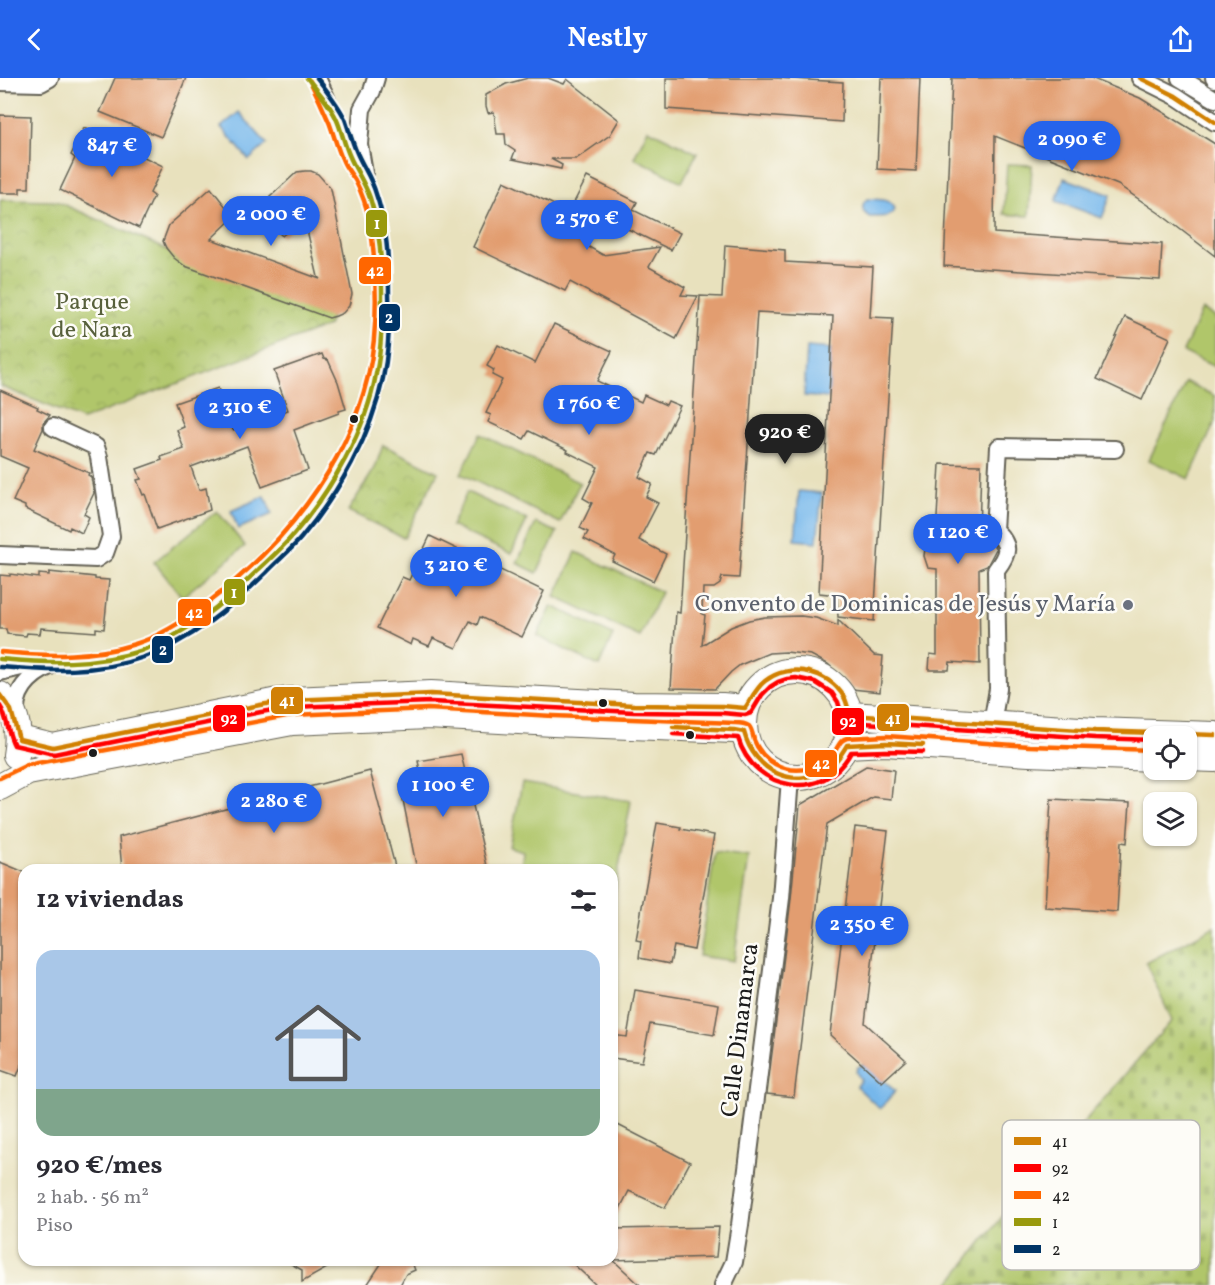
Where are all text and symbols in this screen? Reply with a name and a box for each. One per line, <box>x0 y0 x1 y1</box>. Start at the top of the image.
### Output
text: Nestly <box>567 20 648 58</box>
icon: back <box>18 23 51 56</box>
icon: share <box>1164 23 1197 56</box>
pin: 2 090 € <box>1017 121 1127 172</box>
text: 2 090 € <box>1037 126 1107 154</box>
pin: 847 € <box>70 127 154 178</box>
text: 847 € <box>87 132 137 160</box>
pin: 2 000 € <box>216 196 326 247</box>
pin: 2 570 € <box>532 200 642 251</box>
text: 2 000 € <box>236 201 306 229</box>
text: 2 570 € <box>555 205 619 233</box>
line badge: 1 <box>365 209 388 238</box>
text: 1 <box>374 214 380 236</box>
line badge: 42 <box>358 256 392 285</box>
text: 42 <box>366 261 384 283</box>
park label: Parque de Nara <box>51 286 133 348</box>
line badge: 2 <box>378 303 401 332</box>
text: 2 <box>385 308 393 330</box>
pin: 1 760 € <box>534 385 644 436</box>
pin: 2 310 € <box>185 389 295 440</box>
text: 1 760 € <box>557 390 621 418</box>
text: 2 310 € <box>208 394 272 422</box>
unlabelled marker <box>348 413 360 425</box>
pin: 920 € <box>743 414 827 465</box>
text: 920 € <box>759 419 811 447</box>
pin: 1 120 € <box>903 514 1013 565</box>
text: 1 120 € <box>927 519 989 547</box>
pin: 3 210 € <box>401 547 511 598</box>
text: 3 210 € <box>424 552 488 580</box>
line badge: 1 <box>223 578 246 606</box>
text: 1 <box>231 583 237 605</box>
place label: Convento de Dominicas de Jesús y María <box>695 588 1116 622</box>
line badge: 42 <box>177 598 212 627</box>
marker: Convento de Dominicas de Jesús y María <box>1121 598 1135 612</box>
text: 42 <box>185 603 203 625</box>
line badge: 2 <box>151 635 174 664</box>
text: 2 <box>159 640 167 662</box>
line badge: 41 <box>270 686 304 715</box>
text: 41 <box>279 691 295 713</box>
unlabelled marker <box>597 697 609 709</box>
line badge: 41 <box>876 703 910 732</box>
line badge: 92 <box>212 704 246 733</box>
line badge: 92 <box>831 707 865 736</box>
text: 92 <box>220 709 238 731</box>
text: 41 <box>885 709 901 731</box>
text: 92 <box>839 712 857 734</box>
map controls <box>1143 726 1197 846</box>
button: locate <box>1143 726 1197 780</box>
unlabelled marker <box>684 729 696 741</box>
unlabelled marker <box>87 747 99 759</box>
line badge: 42 <box>804 749 838 778</box>
text: 42 <box>812 754 830 776</box>
pin: 1 100 € <box>388 767 498 818</box>
text: 1 100 € <box>411 772 475 800</box>
pin: 2 280 € <box>219 783 329 834</box>
text: 2 280 € <box>241 788 307 816</box>
button: layers <box>1143 792 1197 846</box>
text: 12 viviendas <box>36 882 184 918</box>
icon: filters <box>567 884 600 917</box>
pin: 2 350 € <box>807 906 917 957</box>
text: 2 350 € <box>829 911 895 939</box>
street label: Calle Dinamarca <box>713 941 769 1119</box>
icon: home <box>264 989 372 1097</box>
legend <box>1002 1120 1200 1270</box>
text: 41 <box>1052 1132 1068 1154</box>
text: 920 €/mes <box>36 1148 163 1184</box>
text: 92 <box>1052 1159 1069 1181</box>
text: 2 hab. · 56 m² <box>36 1184 149 1212</box>
text: 42 <box>1052 1186 1070 1208</box>
text: Piso <box>36 1212 73 1240</box>
text: 1 <box>1052 1213 1058 1235</box>
text: 2 <box>1052 1240 1061 1262</box>

